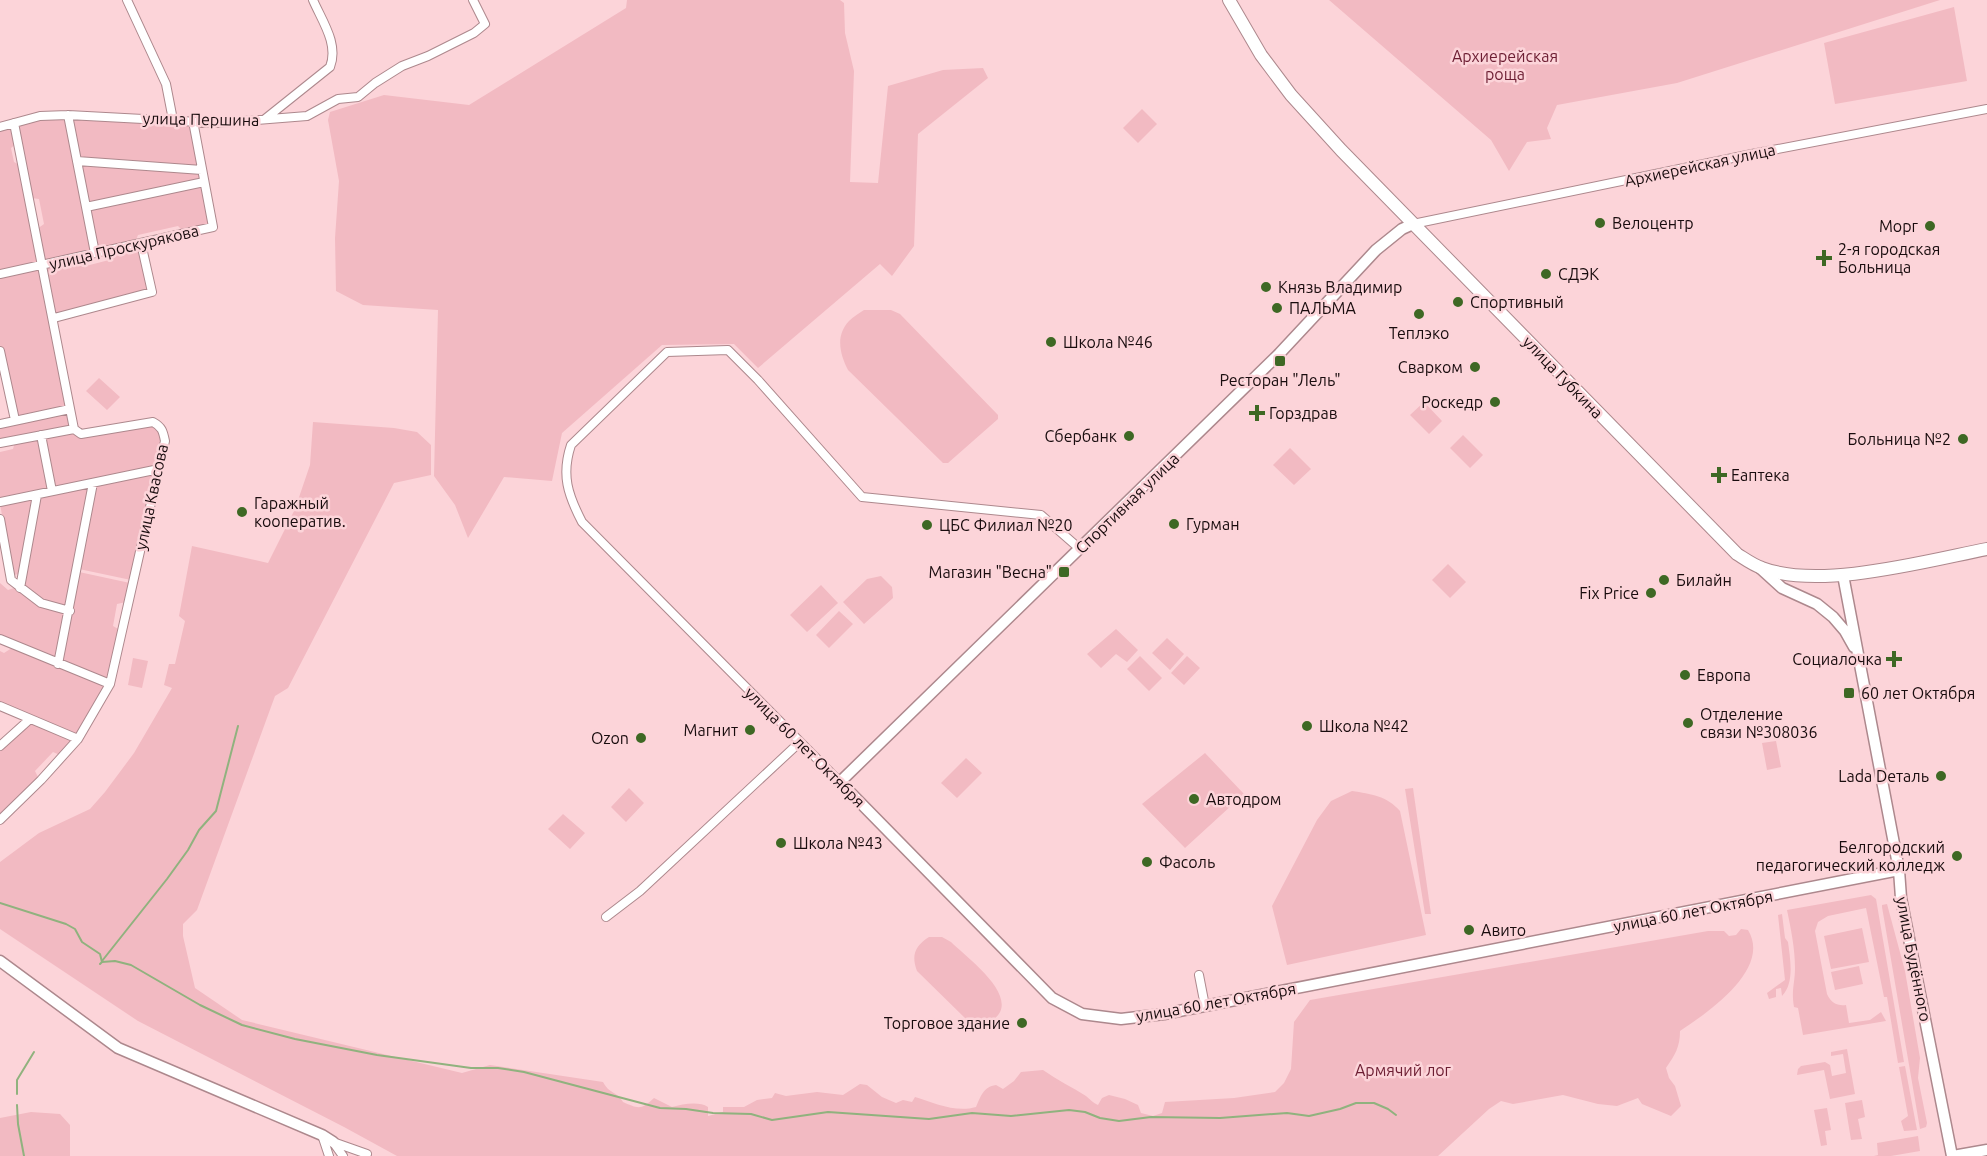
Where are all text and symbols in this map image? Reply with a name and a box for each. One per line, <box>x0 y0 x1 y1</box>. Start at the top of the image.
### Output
park label: Архиерейская роща <box>1452 47 1558 83</box>
street label: улица Першина <box>142 109 260 129</box>
street label: Архиерейская улица <box>1623 140 1777 190</box>
place label: Велоцентр <box>1612 214 1694 232</box>
marker: Велоцентр <box>1593 216 1607 230</box>
place label: Морг <box>1879 217 1919 235</box>
marker: Морг <box>1923 219 1937 233</box>
street label: улица Проскурякова <box>47 221 201 273</box>
place label: 2-я городская Больница <box>1838 240 1940 276</box>
marker: 2-я городская Больница <box>1815 249 1833 267</box>
place label: СДЭК <box>1558 265 1599 283</box>
marker: СДЭК <box>1539 267 1553 281</box>
place label: Князь Владимир <box>1278 278 1402 296</box>
marker: Князь Владимир <box>1259 280 1273 294</box>
place label: Спортивный <box>1470 293 1564 311</box>
marker: Спортивный <box>1451 295 1465 309</box>
place label: ПАЛЬМА <box>1289 299 1356 317</box>
marker: ПАЛЬМА <box>1270 301 1284 315</box>
marker: Теплэко <box>1412 307 1426 321</box>
place label: Теплэко <box>1389 324 1449 342</box>
street label: улица Губкина <box>1519 332 1607 422</box>
place label: Школа №46 <box>1063 333 1153 351</box>
marker: Школа №46 <box>1044 335 1058 349</box>
marker: Ресторан "Лель" <box>1273 354 1287 368</box>
place label: Сварком <box>1398 358 1463 376</box>
marker: Сварком <box>1468 360 1482 374</box>
place label: Ресторан "Лель" <box>1219 371 1341 389</box>
place label: Роскедр <box>1421 393 1483 411</box>
marker: Роскедр <box>1488 395 1502 409</box>
place label: Горздрав <box>1269 404 1338 422</box>
marker: Горздрав <box>1250 406 1264 420</box>
place label: Сбербанк <box>1044 427 1117 445</box>
marker: Сбербанк <box>1122 429 1136 443</box>
place label: Больница №2 <box>1848 430 1951 448</box>
marker: Больница №2 <box>1956 432 1970 446</box>
street label: улица Квасова <box>131 442 171 552</box>
street label: Спортивная улица <box>1072 449 1182 557</box>
place label: Еаптека <box>1731 466 1790 484</box>
marker: Еаптека <box>1712 468 1726 482</box>
place label: Гаражный кооператив. <box>254 494 346 530</box>
marker: Гаражный кооператив. <box>235 505 249 519</box>
place label: Гурман <box>1186 515 1240 533</box>
place label: ЦБС Филиал №20 <box>939 516 1073 534</box>
marker: Гурман <box>1167 517 1181 531</box>
marker: ЦБС Филиал №20 <box>920 518 934 532</box>
place label: Магазин "Весна" <box>929 563 1052 581</box>
marker: Магазин "Весна" <box>1057 565 1071 579</box>
place label: Билайн <box>1676 571 1732 589</box>
marker: Билайн <box>1657 573 1671 587</box>
place label: Fix Price <box>1579 584 1639 602</box>
marker: Fix Price <box>1644 586 1658 600</box>
place label: Социалочка <box>1792 650 1882 668</box>
marker: Социалочка <box>1887 652 1901 666</box>
place label: Европа <box>1697 666 1751 684</box>
marker: Европа <box>1678 668 1692 682</box>
street label: улица 60 лет Октября <box>741 683 869 811</box>
place label: 60 лет Октября <box>1861 684 1975 702</box>
marker: 60 лет Октября <box>1842 686 1856 700</box>
place label: Отделение связи №308036 <box>1700 705 1817 741</box>
marker: Отделение связи №308036 <box>1681 716 1695 730</box>
place label: Школа №42 <box>1319 717 1409 735</box>
marker: Школа №42 <box>1300 719 1314 733</box>
place label: Магнит <box>684 721 738 739</box>
marker: Магнит <box>743 723 757 737</box>
place label: Ozon <box>591 729 629 747</box>
marker: Ozon <box>634 731 648 745</box>
place label: Lada Dеталь <box>1838 767 1929 785</box>
marker: Lada Dеталь <box>1934 769 1948 783</box>
place label: Автодром <box>1206 790 1281 808</box>
marker: Автодром <box>1187 792 1201 806</box>
place label: Школа №43 <box>793 834 883 852</box>
marker: Школа №43 <box>774 836 788 850</box>
place label: Белгородский педагогический колледж <box>1756 838 1945 874</box>
marker: Белгородский педагогический колледж <box>1950 849 1964 863</box>
place label: Фасоль <box>1159 853 1215 871</box>
marker: Фасоль <box>1140 855 1154 869</box>
street label: улица 60 лет Октября <box>1612 887 1774 935</box>
street label: улица Будённого <box>1893 895 1935 1023</box>
place label: Авито <box>1481 921 1526 939</box>
marker: Авито <box>1462 923 1476 937</box>
street label: улица 60 лет Октября <box>1135 979 1297 1025</box>
place label: Торговое здание <box>884 1014 1010 1032</box>
marker: Торговое здание <box>1015 1016 1029 1030</box>
park label: Армячий лог <box>1355 1061 1452 1079</box>

